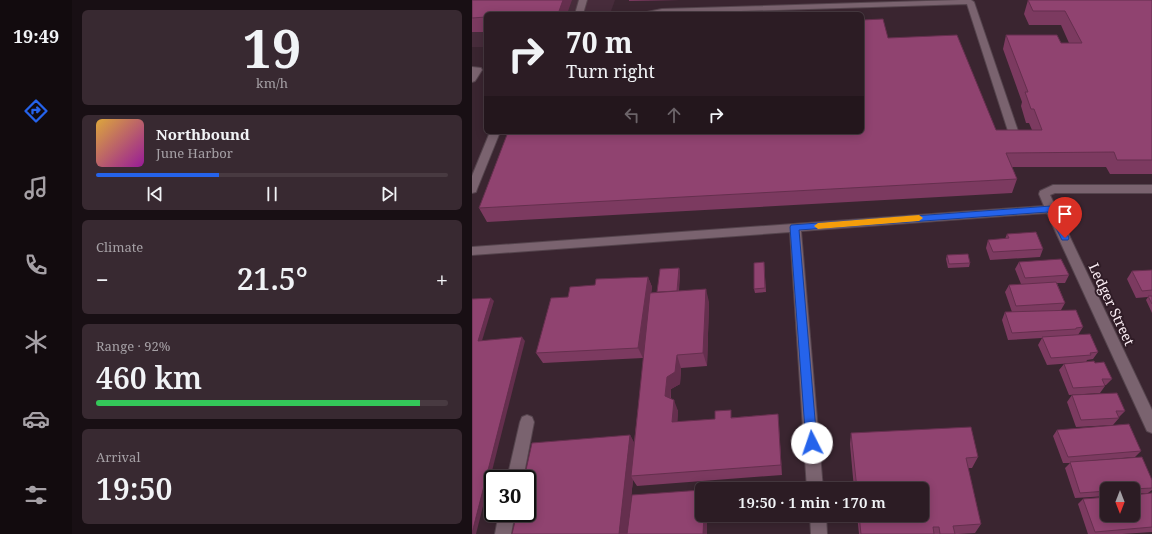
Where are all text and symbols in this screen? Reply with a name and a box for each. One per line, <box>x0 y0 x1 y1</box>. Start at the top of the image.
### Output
text: 19 <box>243 12 301 83</box>
text: 70 m <box>566 23 633 61</box>
text: 19:49 <box>13 24 59 48</box>
icon: right <box>500 28 552 80</box>
text: Turn right <box>566 59 655 83</box>
text: km/h <box>256 74 288 92</box>
icon: directions <box>22 97 50 125</box>
icon: left <box>621 104 643 126</box>
icon: ahead <box>663 104 685 126</box>
icon: right <box>705 104 727 126</box>
text: Northbound <box>156 124 250 144</box>
text: June Harbor <box>156 144 233 162</box>
icon: music <box>22 174 50 202</box>
icon: previous <box>144 183 166 205</box>
icon: pause <box>261 183 283 205</box>
icon: next <box>378 183 400 205</box>
pin <box>1048 197 1082 238</box>
icon: arrive <box>1054 203 1076 225</box>
text: Climate <box>96 238 143 256</box>
icon: phone <box>22 251 50 279</box>
text: 21.5° <box>237 258 308 299</box>
street label: Ledger Street <box>1085 260 1139 348</box>
text: − <box>96 264 109 294</box>
text: + <box>436 264 448 294</box>
icon: climate <box>22 328 50 356</box>
text: Range · 92% <box>96 337 170 355</box>
text: 460 km <box>96 357 202 398</box>
icon: car <box>22 405 50 433</box>
position arrow <box>791 422 833 464</box>
text: Arrival <box>96 448 140 466</box>
text: 19:50 <box>96 468 172 509</box>
speed limit sign: 30 <box>484 470 536 522</box>
icon: filters <box>22 481 50 509</box>
north arrow <box>1100 482 1140 522</box>
map controls <box>1100 482 1140 522</box>
text: 19:50 · 1 min · 170 m <box>738 492 886 512</box>

